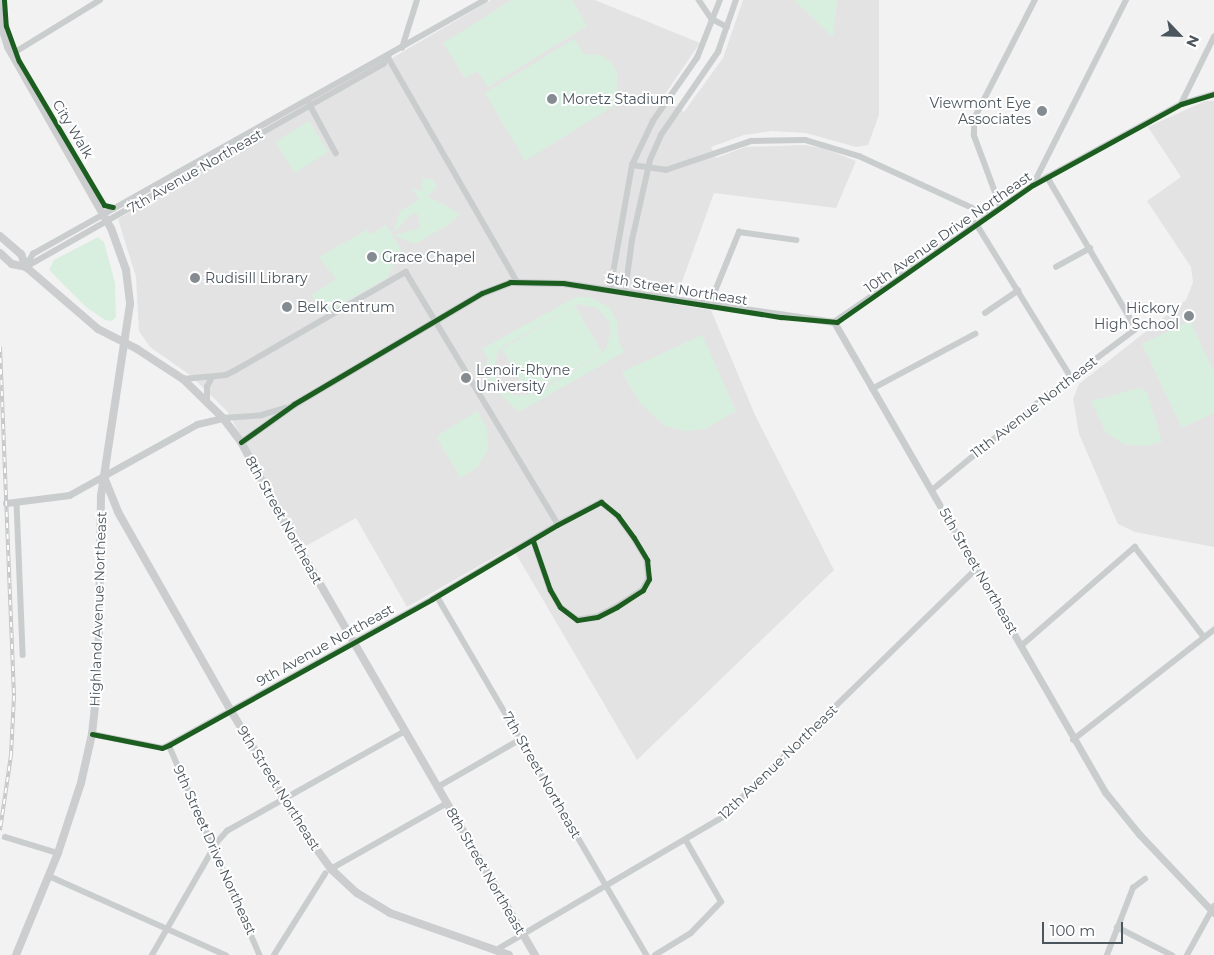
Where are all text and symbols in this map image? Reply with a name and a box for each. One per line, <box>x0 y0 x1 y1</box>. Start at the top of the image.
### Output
north arrow <box>1154 10 1204 60</box>
text: N <box>1182 32 1203 50</box>
place label: Moretz Stadium <box>562 91 674 107</box>
marker: Moretz Stadium <box>546 93 558 105</box>
place label: Viewmont Eye Associates <box>929 95 1031 128</box>
street label: City Walk <box>49 97 97 161</box>
marker: Viewmont Eye Associates <box>1035 104 1049 118</box>
street label: 7th Avenue Northeast <box>124 125 266 217</box>
street label: 10th Avenue Drive Northeast <box>861 168 1035 296</box>
place label: Grace Chapel <box>382 249 475 265</box>
marker: Grace Chapel <box>366 251 378 263</box>
place label: Rudisill Library <box>205 270 308 286</box>
street label: 5th Street Northeast <box>605 270 749 308</box>
marker: Rudisill Library <box>189 272 201 284</box>
place label: Belk Centrum <box>297 299 395 315</box>
place label: Hickory High School <box>1094 300 1179 332</box>
marker: Belk Centrum <box>281 301 293 313</box>
marker: Hickory High School <box>1183 310 1195 322</box>
street label: 11th Avenue Northeast <box>968 352 1100 462</box>
place label: Lenoir-Rhyne University <box>476 362 570 394</box>
marker: Lenoir-Rhyne University <box>460 372 472 384</box>
street label: 8th Street Northeast <box>242 453 326 587</box>
street label: 5th Street Northeast <box>936 505 1022 637</box>
street label: Highland Avenue Northeast <box>86 511 110 707</box>
street label: 9th Avenue Northeast <box>254 600 396 690</box>
street label: 12th Avenue Northeast <box>715 701 841 823</box>
street label: 7th Street Northeast <box>499 709 585 841</box>
street label: 9th Street Northeast <box>234 723 324 853</box>
street label: 9th Street Drive Northeast <box>170 763 260 937</box>
street label: 8th Street Northeast <box>443 804 529 938</box>
scale bar <box>1044 912 1125 944</box>
text: 100 m <box>1050 921 1095 940</box>

